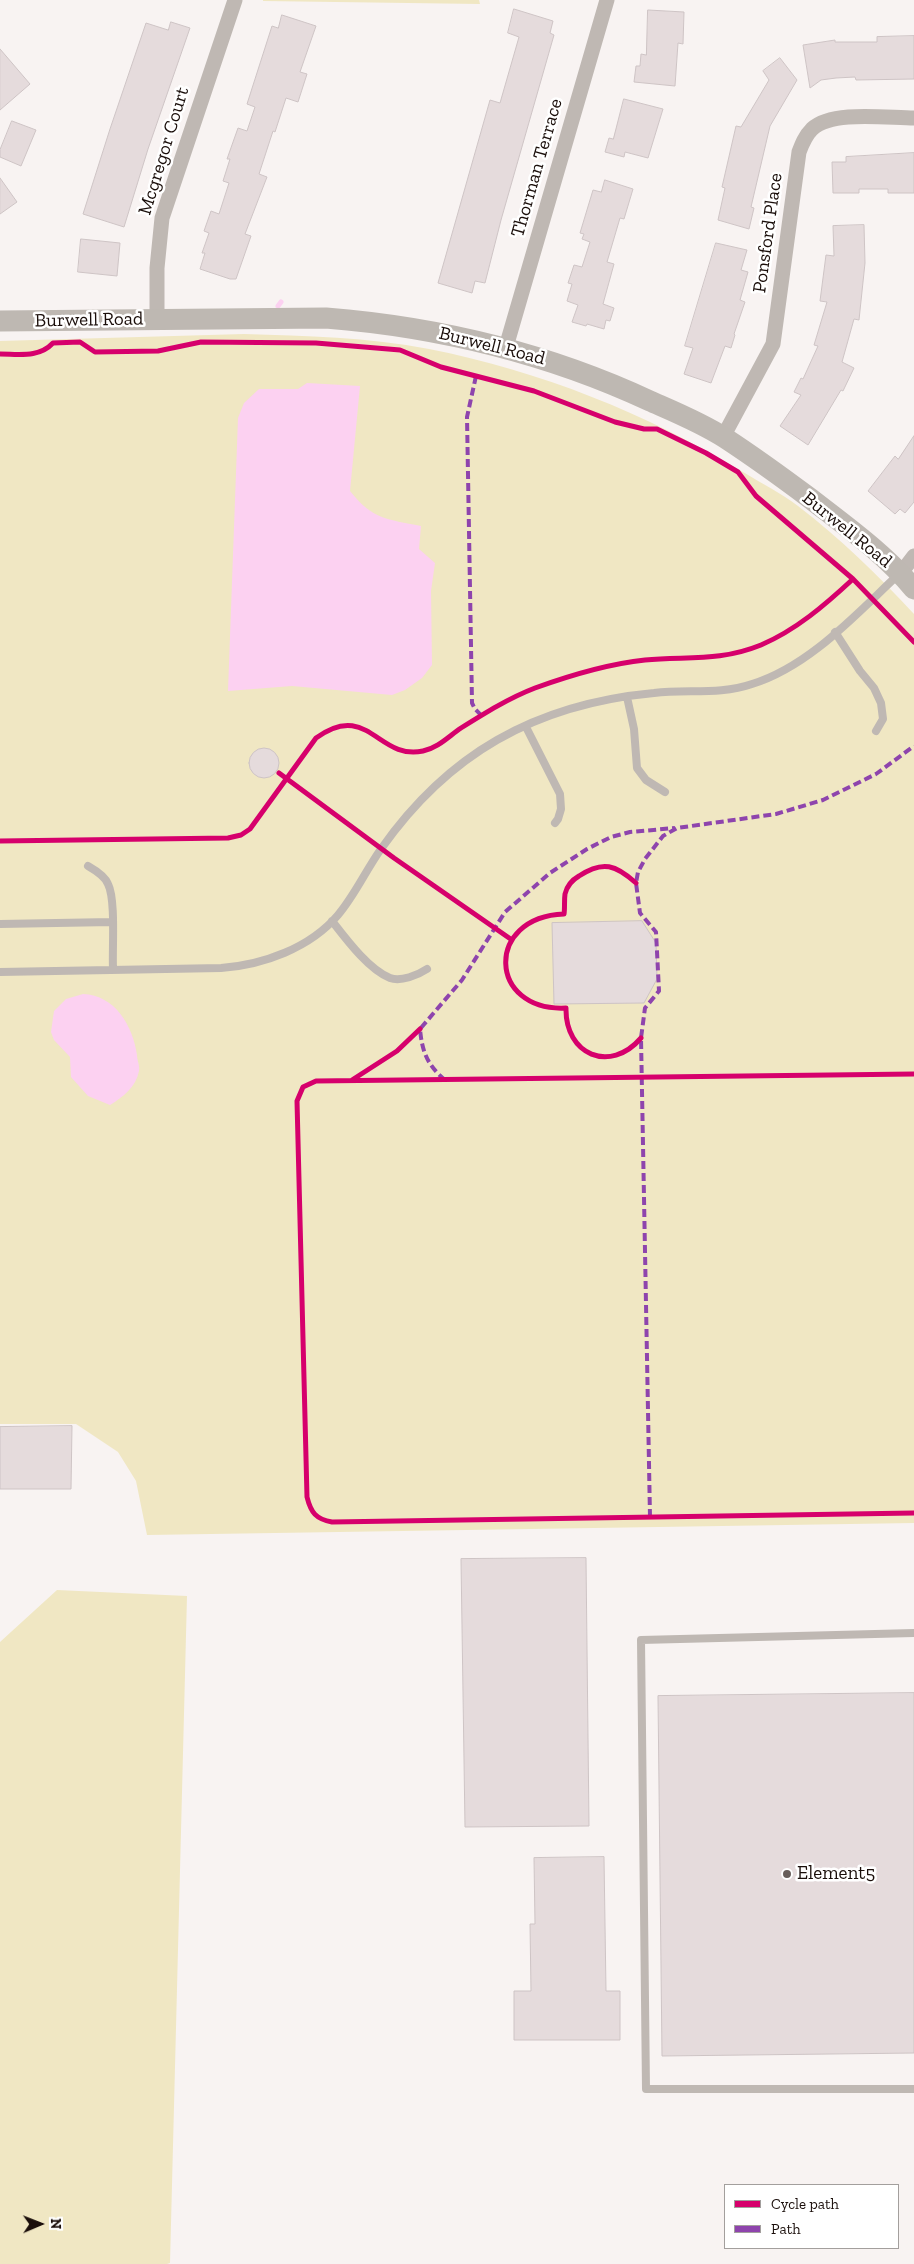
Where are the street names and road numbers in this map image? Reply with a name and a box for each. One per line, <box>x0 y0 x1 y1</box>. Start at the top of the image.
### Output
street label: Mcgregor Court <box>134 84 194 218</box>
street label: Thorman Terrace <box>506 96 568 240</box>
street label: Ponsford Place <box>748 172 788 294</box>
street label: Burwell Road <box>34 308 144 332</box>
street label: Burwell Road <box>437 322 547 370</box>
street label: Burwell Road <box>798 487 896 573</box>

